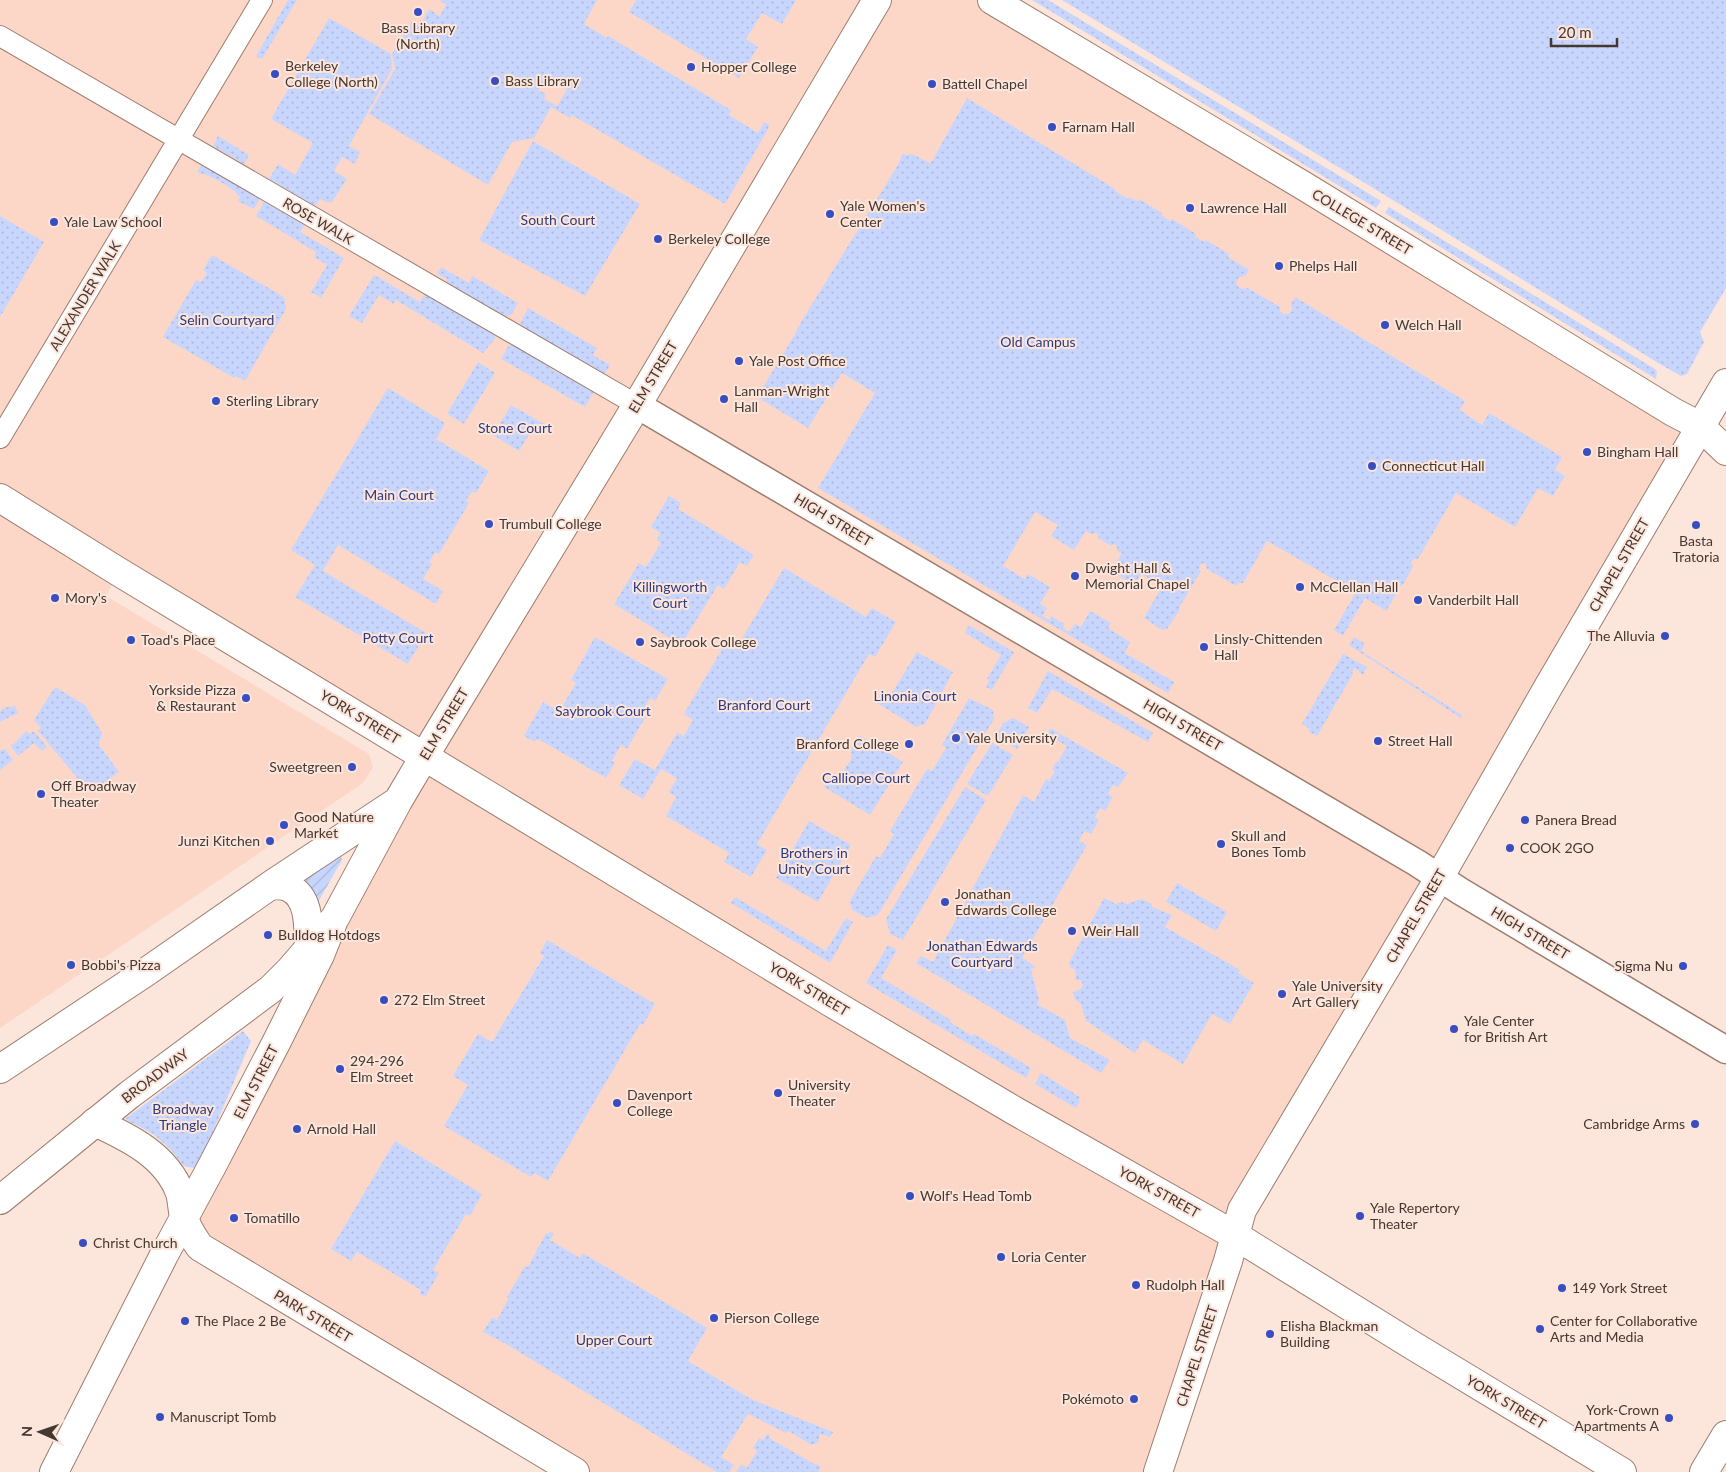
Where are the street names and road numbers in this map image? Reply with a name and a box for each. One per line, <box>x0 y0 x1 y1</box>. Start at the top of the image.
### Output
street label: COLLEGE STREET <box>1309 185 1416 258</box>
street label: ROSE WALK <box>280 194 357 248</box>
street label: ALEXANDER WALK <box>45 237 124 354</box>
street label: ELM STREET <box>624 337 681 416</box>
street label: HIGH STREET <box>791 490 876 550</box>
street label: CHAPEL STREET <box>1585 514 1653 615</box>
street label: ELM STREET <box>415 684 472 763</box>
street label: YORK STREET <box>317 686 404 747</box>
street label: HIGH STREET <box>1141 695 1226 754</box>
street label: CHAPEL STREET <box>1382 865 1450 966</box>
street label: HIGH STREET <box>1488 903 1573 963</box>
street label: YORK STREET <box>766 958 853 1019</box>
street label: ELM STREET <box>230 1041 282 1122</box>
street label: BROADWAY <box>118 1045 192 1106</box>
street label: YORK STREET <box>1116 1162 1203 1221</box>
street label: PARK STREET <box>271 1286 356 1346</box>
street label: CHAPEL STREET <box>1172 1302 1221 1409</box>
street label: YORK STREET <box>1463 1371 1550 1432</box>

